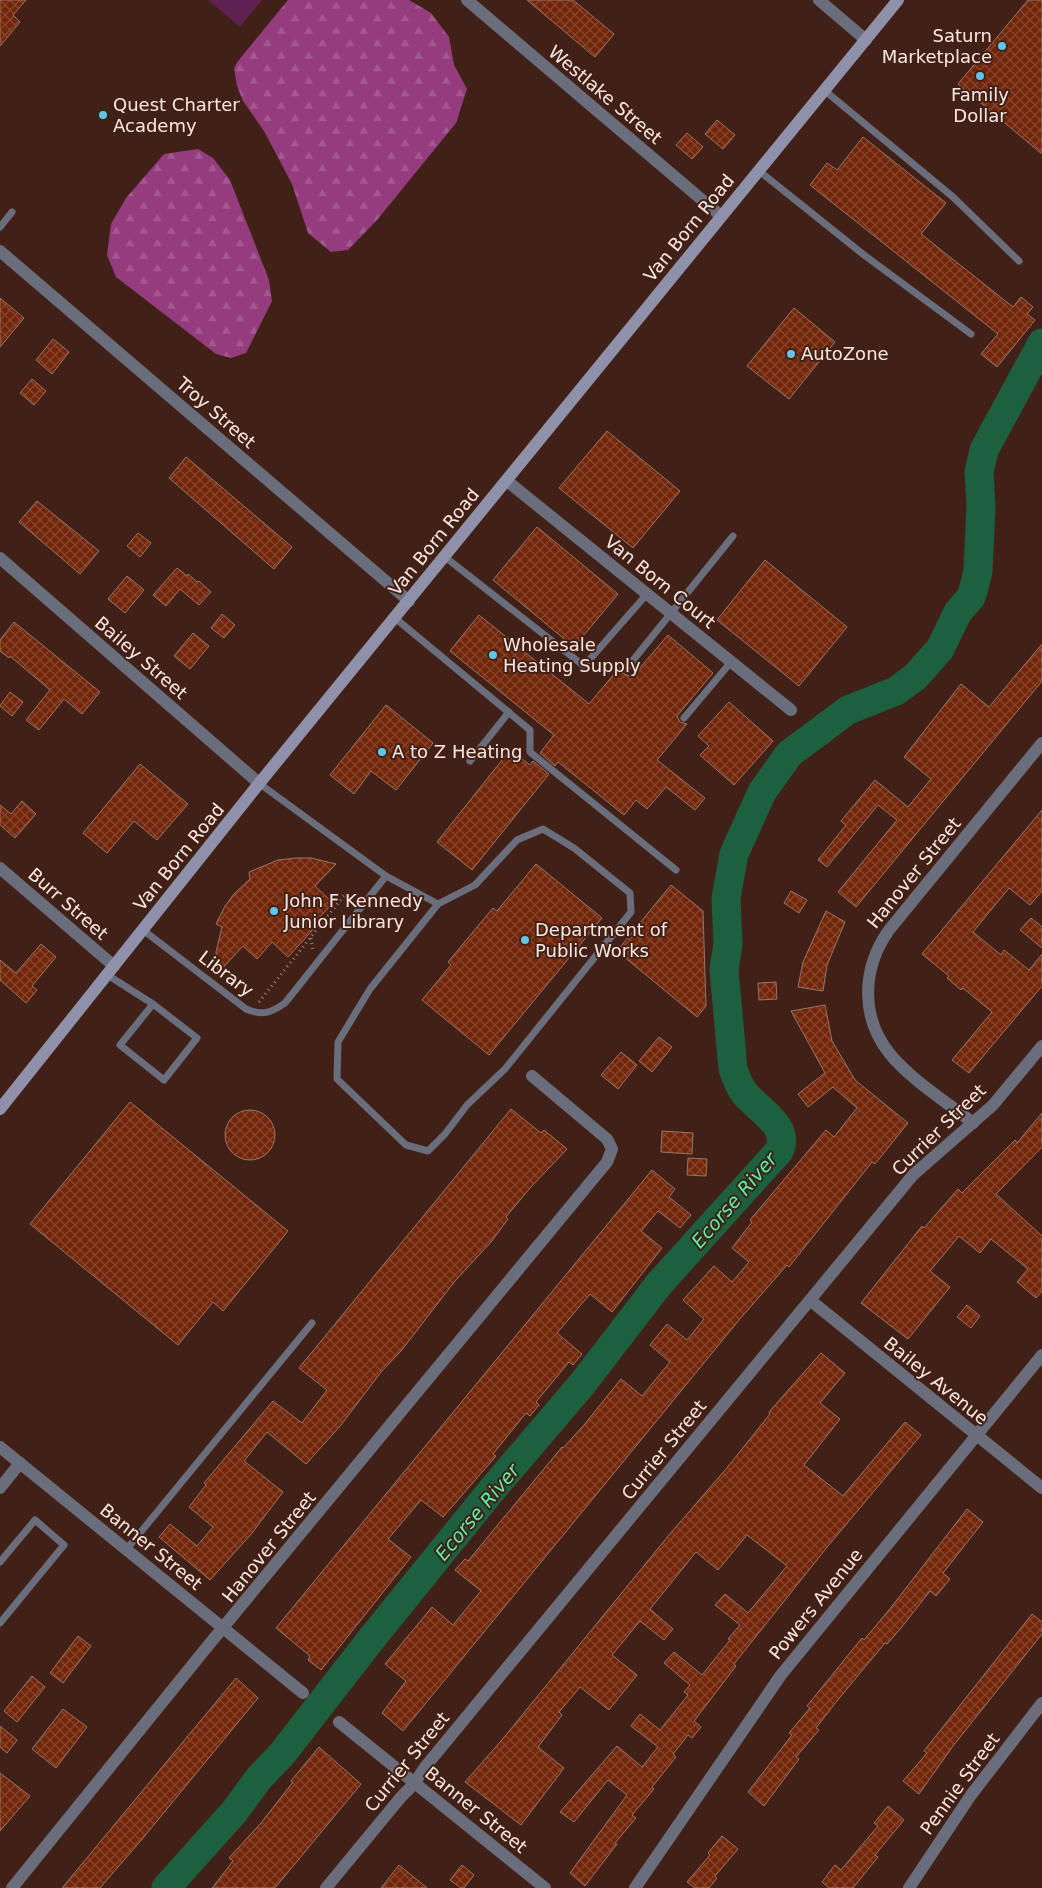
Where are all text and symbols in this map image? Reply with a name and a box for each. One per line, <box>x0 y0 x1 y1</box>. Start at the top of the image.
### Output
place label: Saturn Marketplace <box>882 25 992 67</box>
marker: Saturn Marketplace <box>996 40 1008 52</box>
street label: Westlake Street <box>544 41 666 148</box>
marker: Family Dollar <box>974 70 986 82</box>
place label: Family Dollar <box>951 84 1009 126</box>
place label: Quest Charter Academy <box>113 94 240 136</box>
marker: Quest Charter Academy <box>97 109 109 121</box>
street label: Van Born Road <box>639 170 738 286</box>
place label: AutoZone <box>801 343 889 364</box>
marker: AutoZone <box>785 348 797 360</box>
street label: Troy Street <box>172 372 260 453</box>
street label: Van Born Road <box>384 484 483 600</box>
street label: Van Born Court <box>601 531 720 633</box>
street label: Bailey Street <box>91 612 192 703</box>
place label: Wholesale Heating Supply <box>503 634 641 676</box>
marker: Wholesale Heating Supply <box>487 649 499 661</box>
place label: A to Z Heating <box>392 741 522 762</box>
marker: A to Z Heating <box>376 746 388 758</box>
street label: Van Born Road <box>129 799 228 915</box>
street label: Hanover Street <box>862 813 965 932</box>
street label: Burr Street <box>24 863 112 944</box>
place label: John F Kennedy Junior Library <box>283 890 423 932</box>
marker: John F Kennedy Junior Library <box>268 905 280 917</box>
place label: Department of Public Works <box>535 919 668 961</box>
marker: Department of Public Works <box>519 934 531 946</box>
street label: Library <box>195 946 258 1001</box>
street label: Currier Street <box>887 1080 990 1180</box>
water label: Ecorse River <box>687 1147 782 1252</box>
street label: Bailey Avenue <box>880 1332 993 1429</box>
street label: Currier Street <box>617 1396 710 1504</box>
water label: Ecorse River <box>430 1459 524 1565</box>
street label: Hanover Street <box>217 1487 320 1606</box>
street label: Banner Street <box>96 1499 207 1594</box>
street label: Powers Avenue <box>765 1544 867 1663</box>
street label: Currier Street <box>360 1708 453 1816</box>
street label: Pennie Street <box>916 1729 1004 1839</box>
street label: Banner Street <box>421 1762 532 1857</box>

